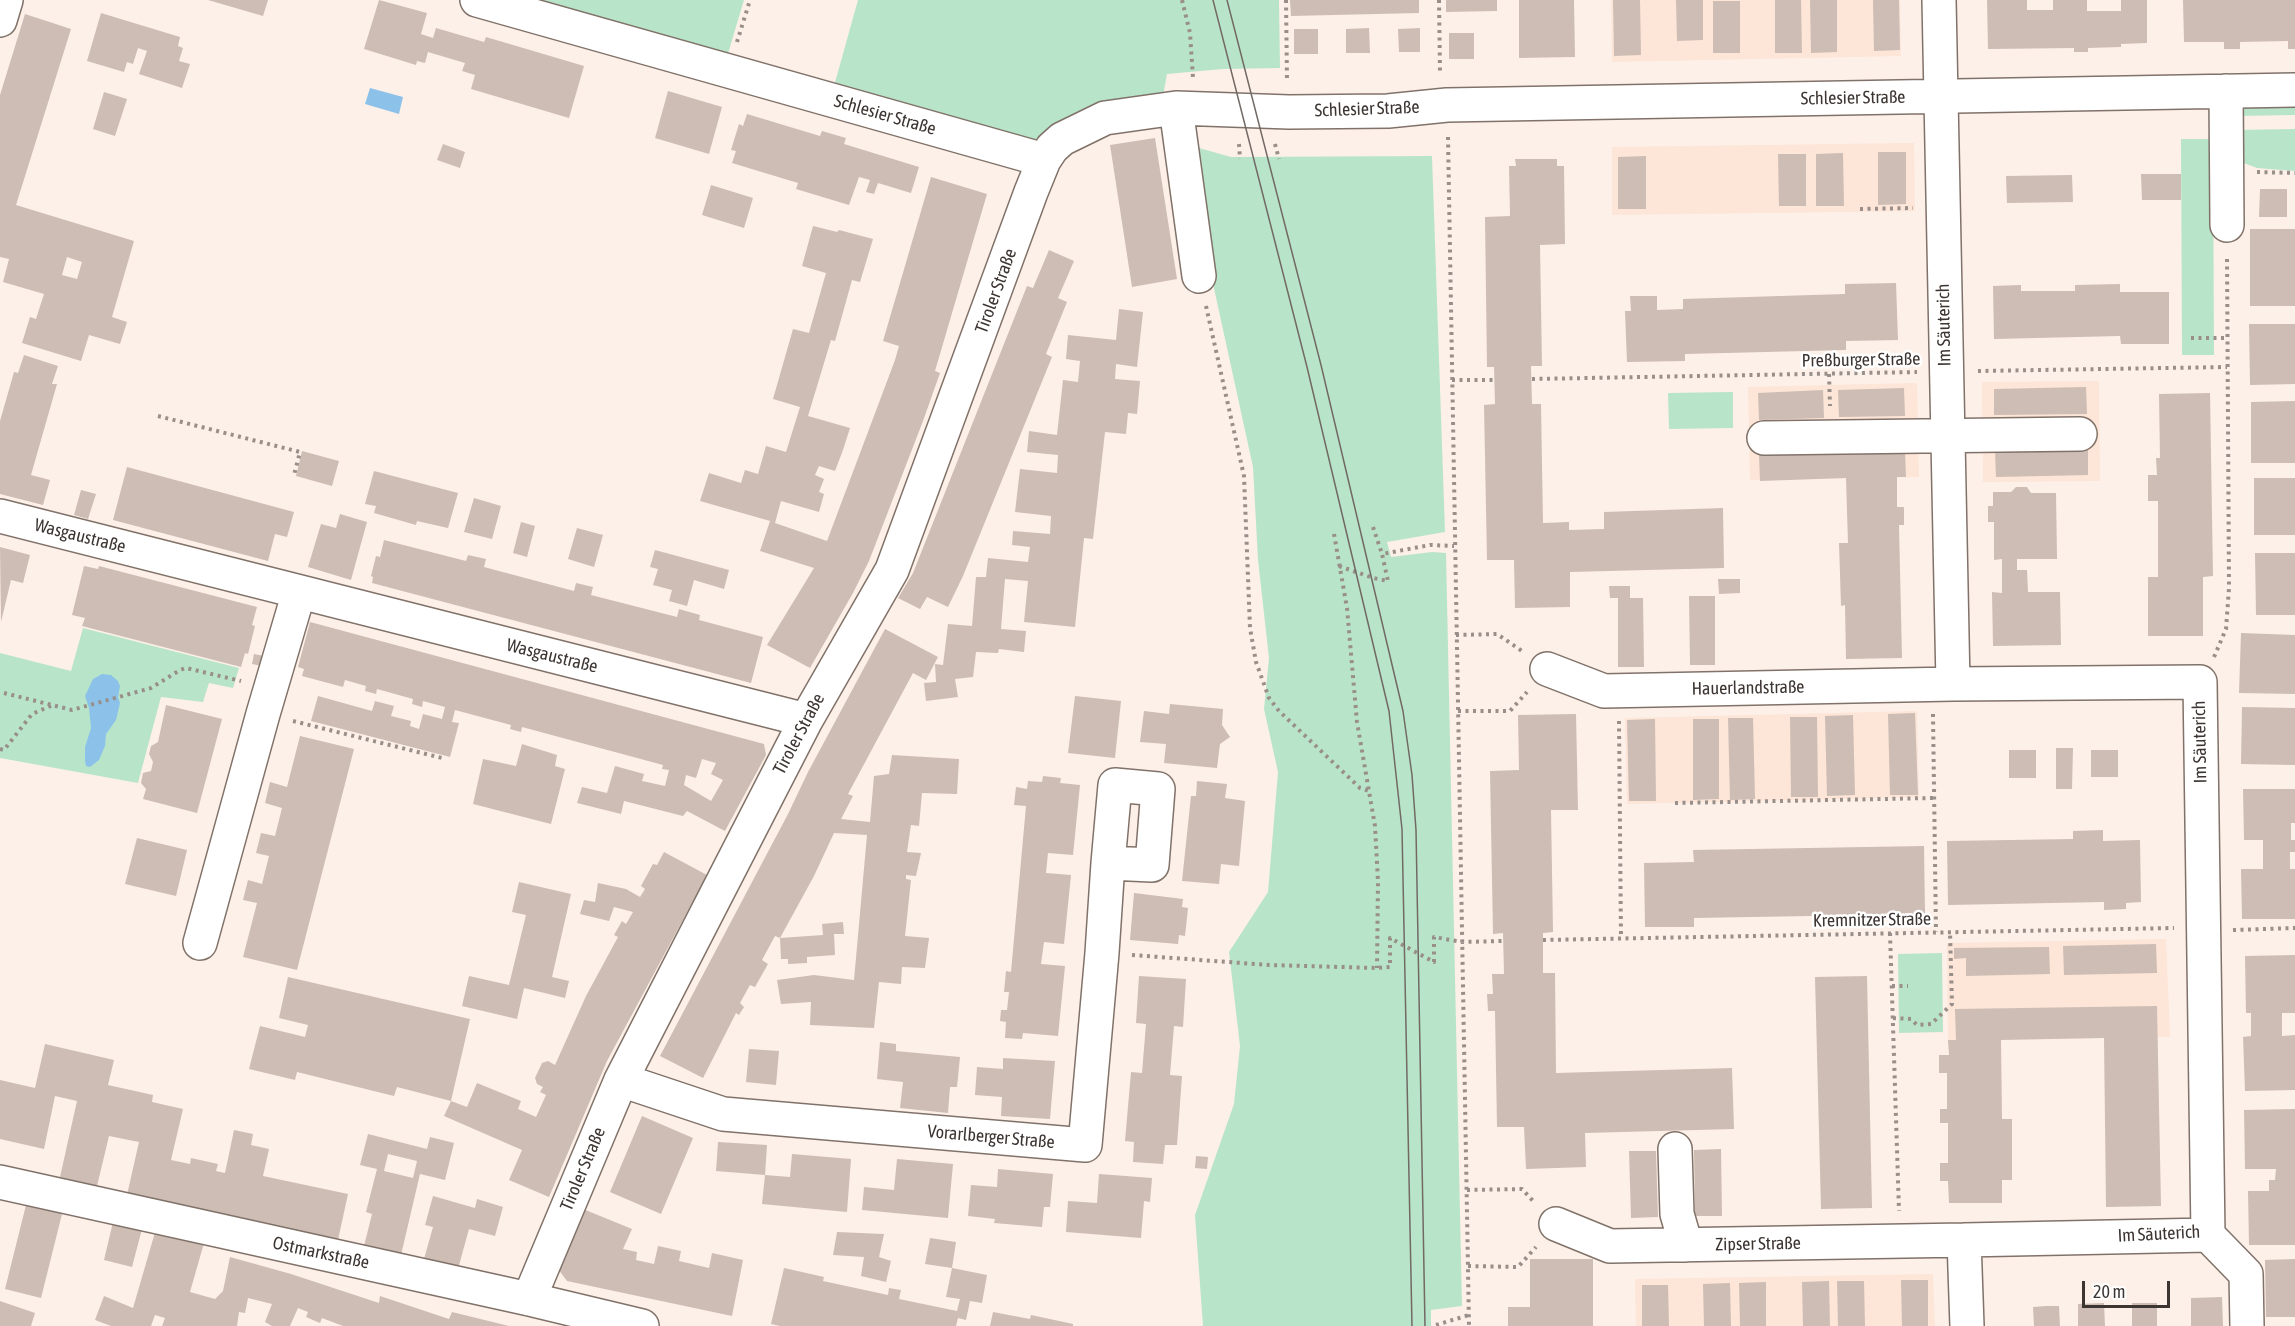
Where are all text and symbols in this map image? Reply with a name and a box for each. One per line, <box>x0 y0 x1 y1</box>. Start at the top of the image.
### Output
street label: Schlesier Straße <box>1800 86 1906 110</box>
street label: Schlesier Straße <box>832 90 938 140</box>
street label: Schlesier Straße <box>1314 96 1420 122</box>
street label: Tiroler Straße <box>971 246 1021 336</box>
street label: Im Säuterich <box>1932 283 1956 367</box>
street label: Preßburger Straße <box>1801 348 1921 372</box>
street label: Wasgaustraße <box>32 514 128 558</box>
street label: Wasgaustraße <box>504 634 600 678</box>
street label: Hauerlandstraße <box>1691 676 1805 700</box>
street label: Tiroler Straße <box>769 690 829 778</box>
street label: Im Säuterich <box>2188 700 2212 784</box>
street label: Kremnitzer Straße <box>1813 908 1931 932</box>
street label: Vorarlberger Straße <box>926 1121 1056 1153</box>
street label: Tiroler Straße <box>556 1124 610 1214</box>
street label: Im Säuterich <box>2117 1221 2201 1247</box>
street label: Ostmarkstraße <box>271 1232 371 1274</box>
street label: Zipser Straße <box>1715 1232 1801 1256</box>
scale bar <box>2085 1269 2174 1307</box>
text: 20 m <box>2093 1281 2125 1302</box>

